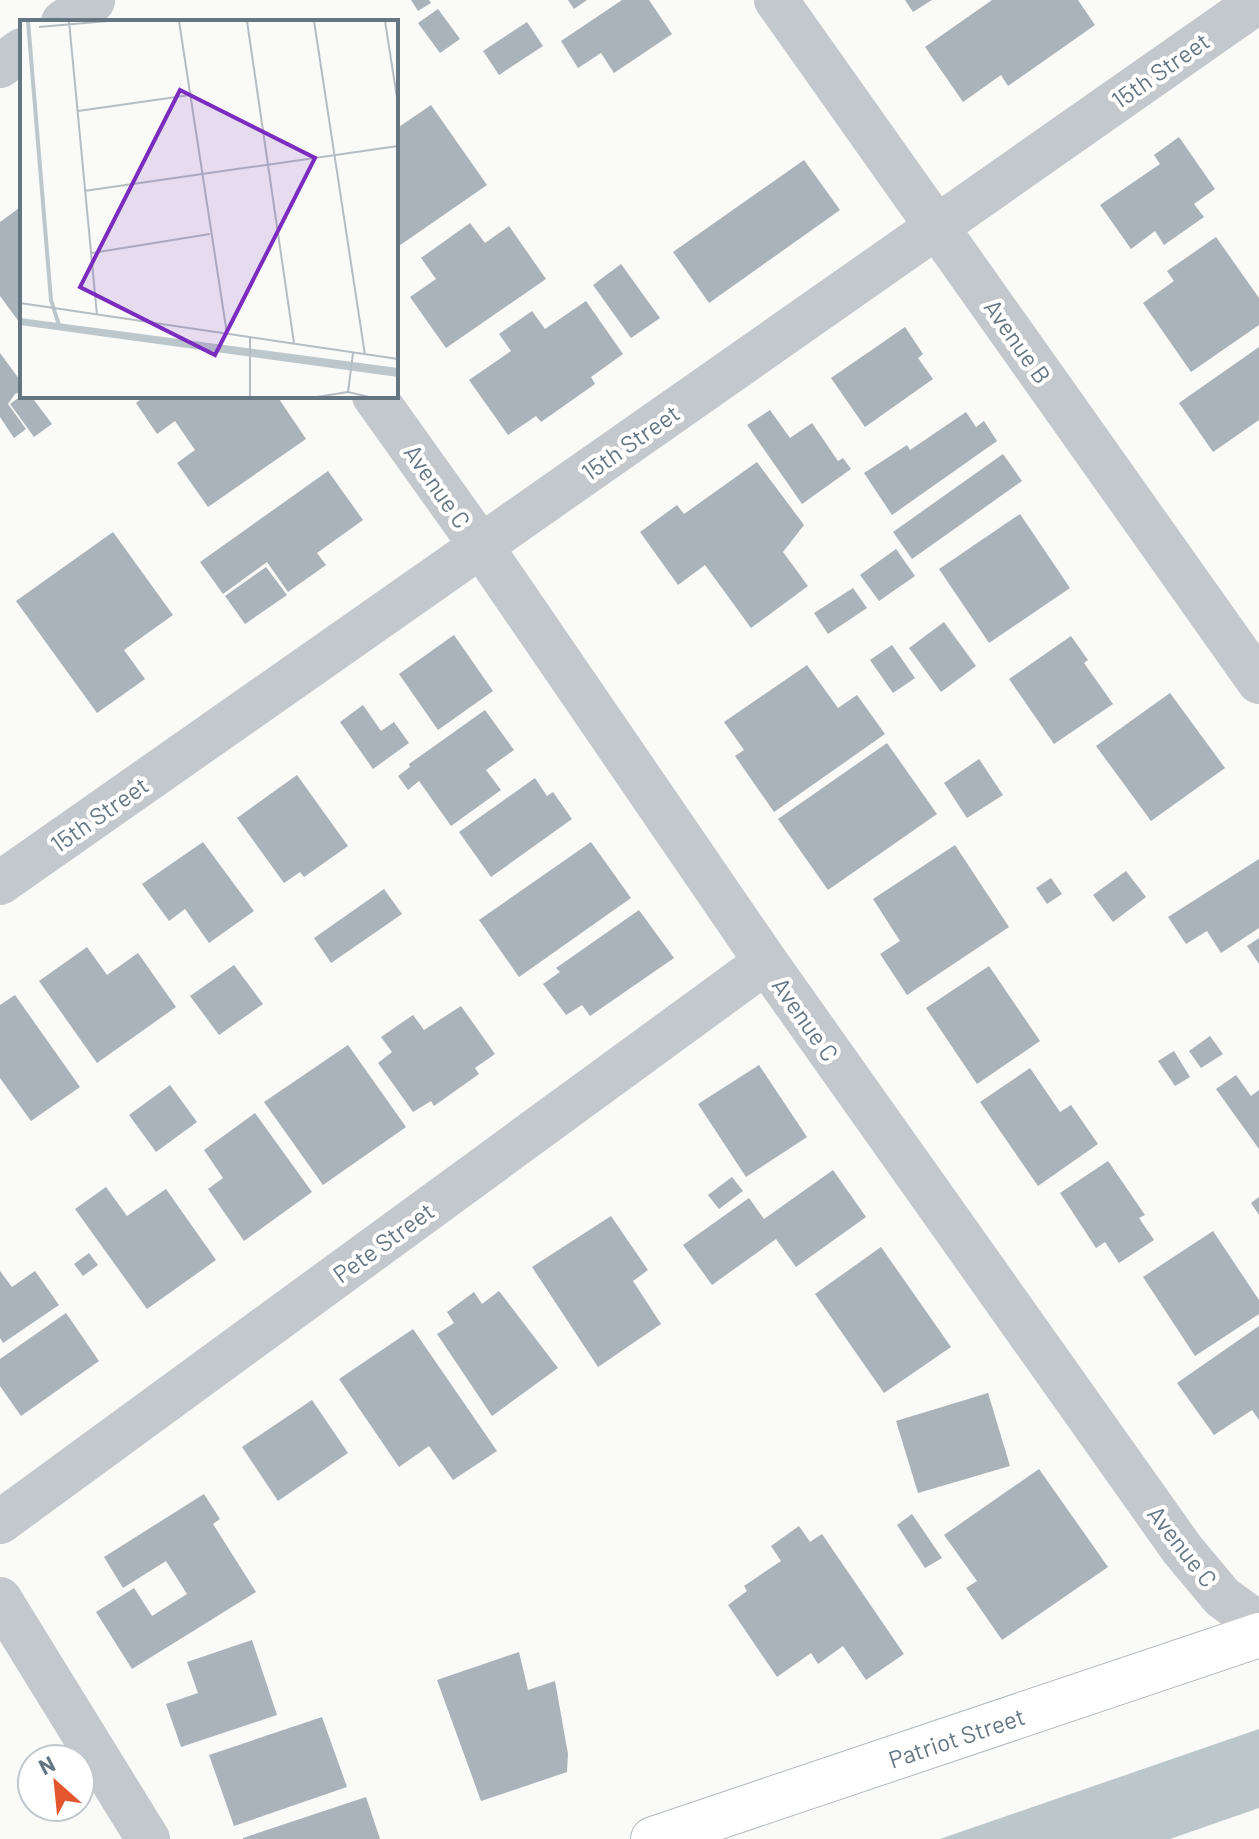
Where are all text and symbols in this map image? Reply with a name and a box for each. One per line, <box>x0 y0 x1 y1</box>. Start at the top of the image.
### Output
inset map <box>20 20 398 398</box>
street label: 15th Street <box>1106 26 1214 114</box>
street label: Avenue B <box>979 293 1057 389</box>
street label: 15th Street <box>576 398 684 486</box>
street label: Avenue C <box>399 439 477 533</box>
street label: 15th Street <box>45 770 153 858</box>
street label: Avenue C <box>767 972 845 1066</box>
street label: Pete Street <box>327 1196 439 1288</box>
street label: Avenue C <box>1142 1499 1224 1593</box>
street label: Patriot Street <box>884 1701 1028 1773</box>
north arrow <box>16 1743 96 1823</box>
text: N <box>34 1749 59 1779</box>

